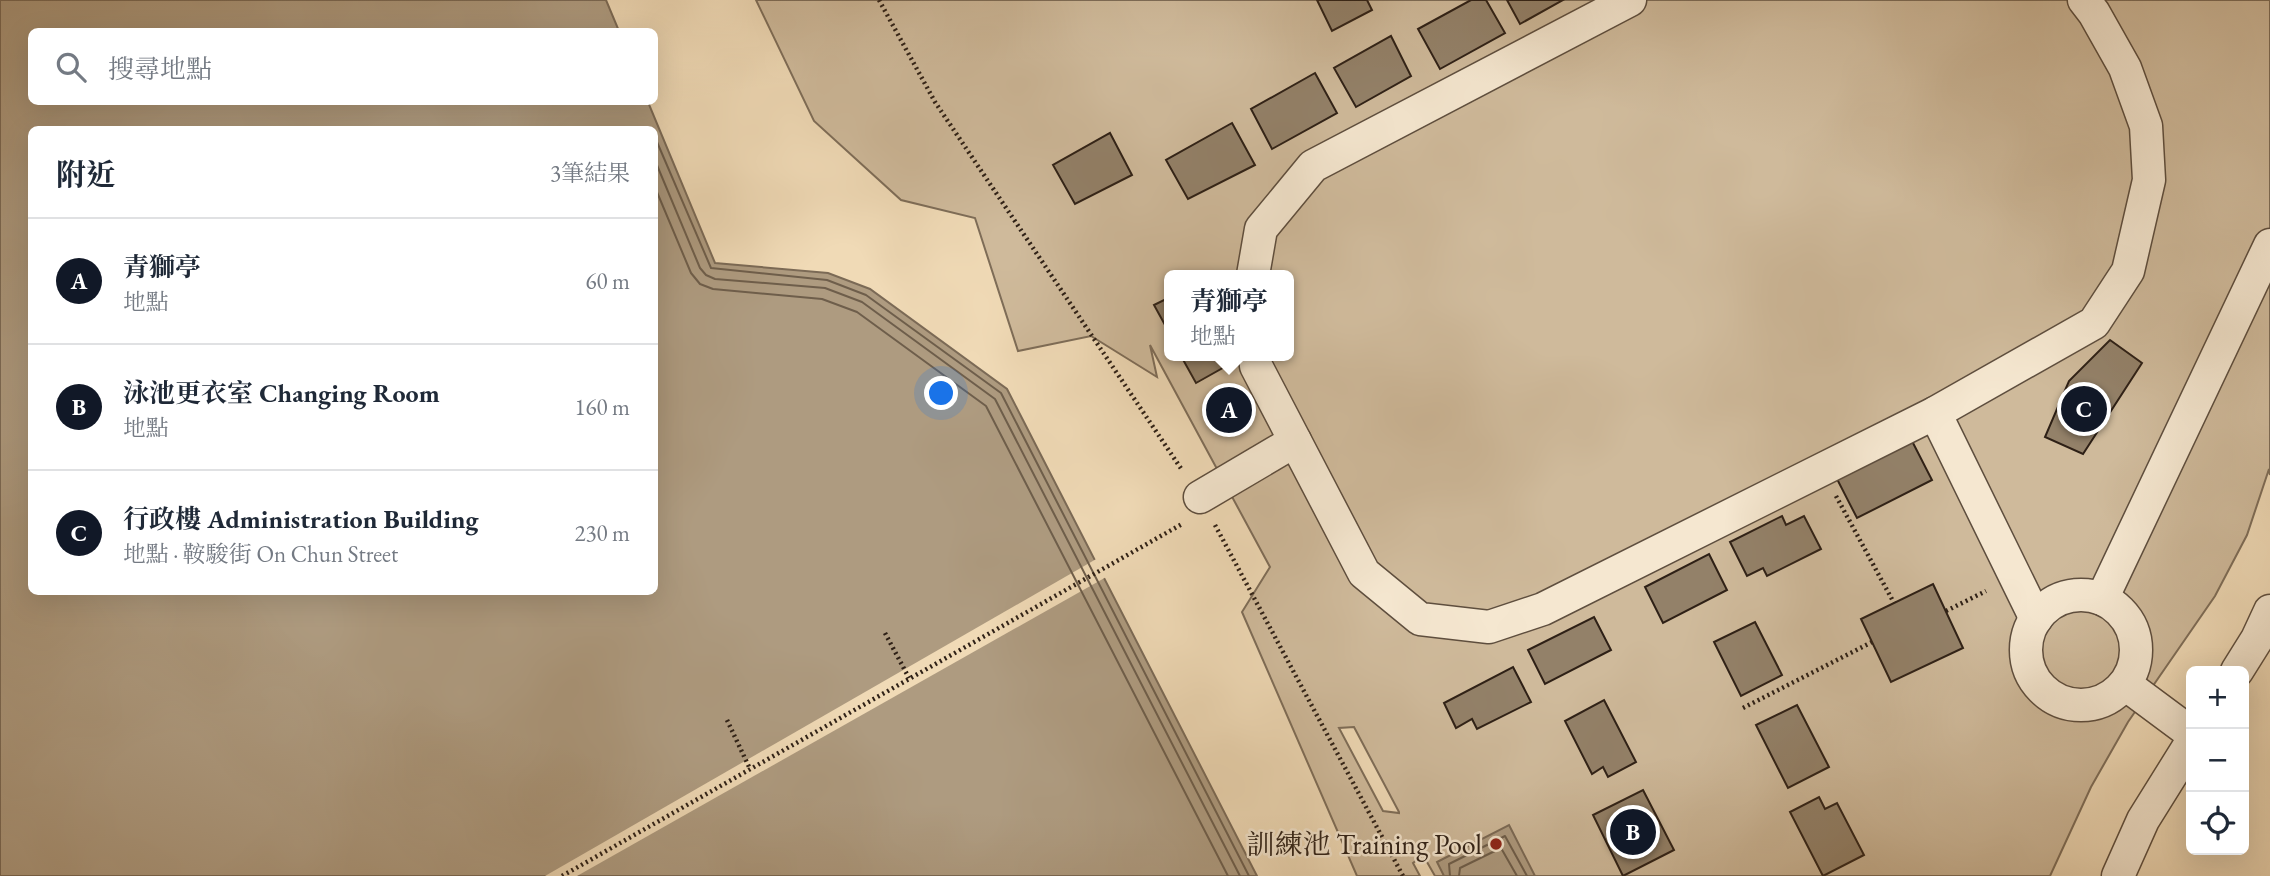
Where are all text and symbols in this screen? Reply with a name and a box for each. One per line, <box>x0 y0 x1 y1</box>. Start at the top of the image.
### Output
search box <box>28 28 658 105</box>
icon: search <box>52 48 90 86</box>
text: 搜尋地點 <box>108 52 212 86</box>
text: 附近 <box>56 155 116 194</box>
text: 3筆結果 <box>550 158 630 188</box>
text: 青獅亭 <box>123 250 201 284</box>
text: A <box>71 266 87 296</box>
text: 60 m <box>585 266 630 296</box>
popup <box>1164 270 1294 361</box>
text: 青獅亭 <box>1190 284 1268 318</box>
text: 地點 <box>123 287 169 317</box>
text: 地點 <box>1190 321 1236 351</box>
text: 泳池更衣室 Changing Room <box>123 376 440 410</box>
your location <box>924 376 958 410</box>
pin: C <box>2061 383 2107 435</box>
pin: A <box>1206 384 1252 436</box>
text: B <box>72 392 86 422</box>
text: 160 m <box>574 392 630 422</box>
text: 地點 <box>123 413 169 443</box>
text: 行政樓 Administration Building <box>123 502 479 536</box>
text: C <box>71 518 87 548</box>
text: 230 m <box>574 518 630 548</box>
text: 地點 · 鞍駿街 On Chun Street <box>123 539 398 569</box>
map controls <box>2186 666 2249 855</box>
button: + <box>2186 666 2249 729</box>
button: − <box>2186 729 2249 792</box>
button: locate <box>2186 792 2249 855</box>
pin: B <box>1610 806 1656 858</box>
place label: 訓練池 Training Pool <box>1247 826 1482 862</box>
marker: 訓練池 Training Pool <box>1488 836 1504 852</box>

